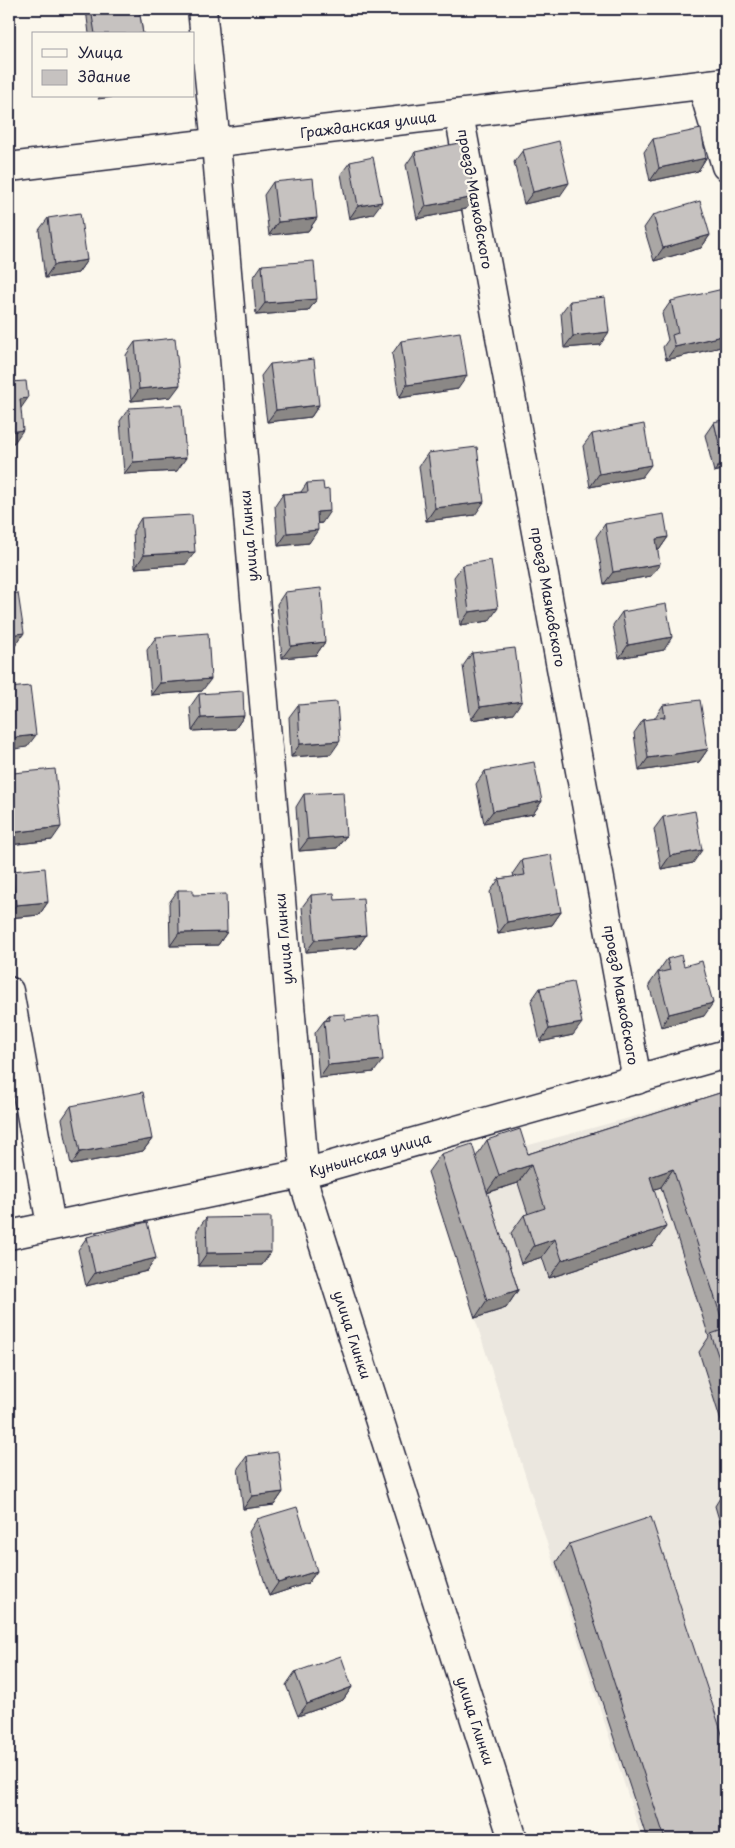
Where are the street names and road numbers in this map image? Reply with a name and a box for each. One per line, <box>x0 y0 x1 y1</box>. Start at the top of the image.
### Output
street label: Гражданская улица <box>299 106 437 143</box>
street label: проезд Маяковского <box>453 127 498 271</box>
street label: улица Глинки <box>234 489 263 583</box>
street label: проезд Маяковского <box>526 525 571 669</box>
street label: улица Глинки <box>269 892 298 986</box>
street label: проезд Маяковского <box>599 923 644 1067</box>
street label: Куньинская улица <box>306 1127 434 1182</box>
street label: улица Глинки <box>328 1288 377 1382</box>
street label: улица Глинки <box>451 1674 500 1768</box>

